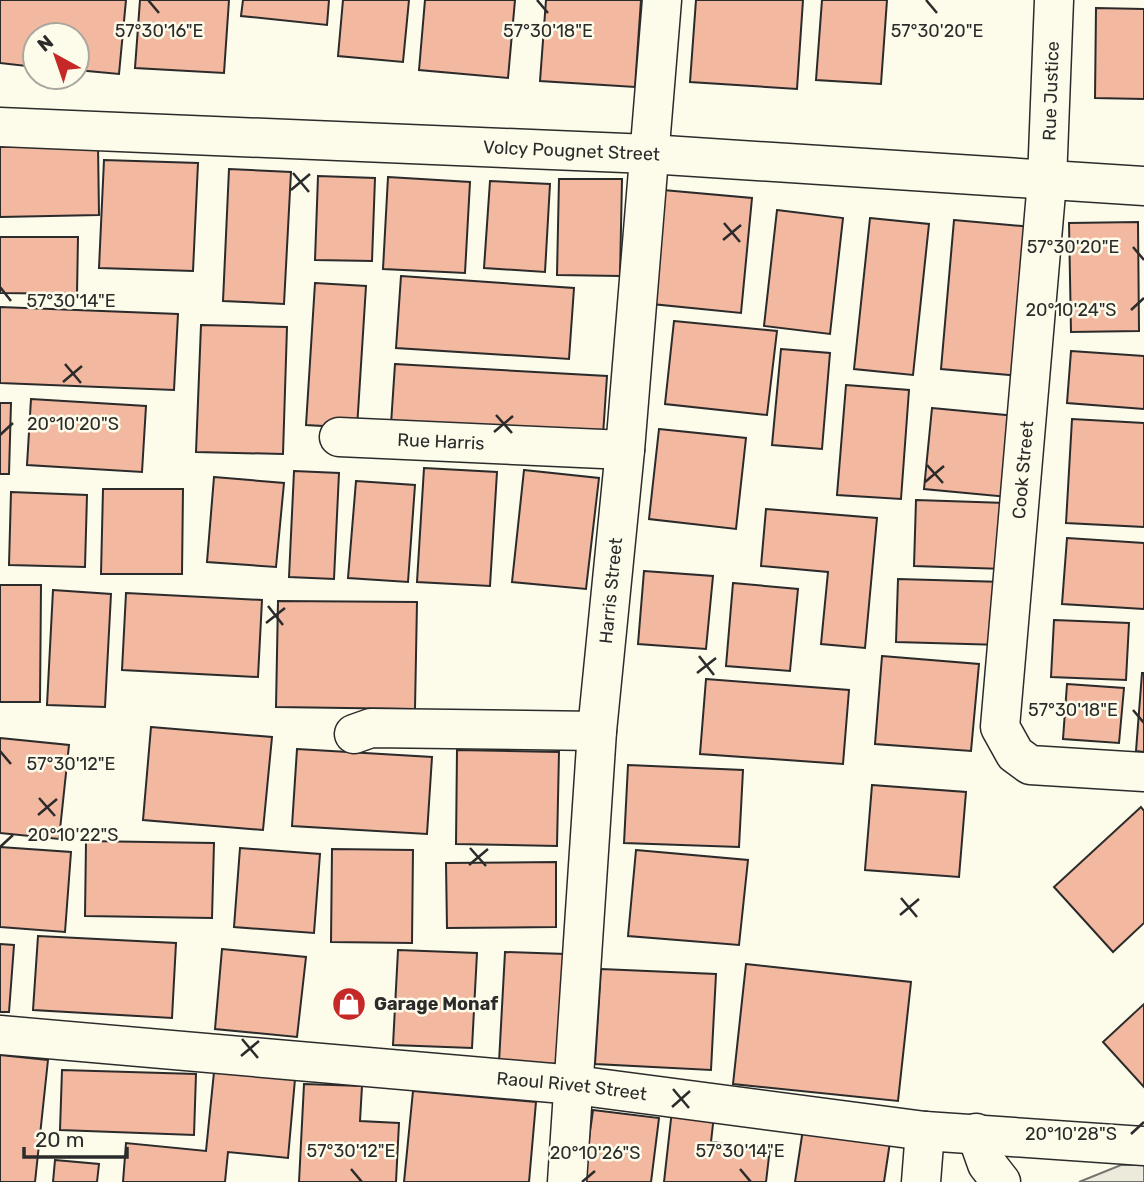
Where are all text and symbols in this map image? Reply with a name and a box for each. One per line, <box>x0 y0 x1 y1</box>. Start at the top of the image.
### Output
text: 57°30'16"E <box>115 20 203 42</box>
text: 57°30'18"E <box>503 20 593 42</box>
text: 57°30'20"E <box>891 20 983 42</box>
north arrow <box>21 21 91 91</box>
text: N <box>33 30 58 57</box>
street label: Rue Justice <box>1038 41 1064 141</box>
street label: Volcy Pougnet Street <box>483 136 661 166</box>
text: 57°30'20"E <box>1027 236 1119 258</box>
text: 57°30'14"E <box>26 290 116 312</box>
text: 20°10'24"S <box>1025 299 1117 321</box>
text: 20°10'20"S <box>27 413 119 435</box>
street label: Cook Street <box>1008 420 1038 520</box>
street label: Rue Harris <box>397 429 485 455</box>
street label: Harris Street <box>595 537 627 645</box>
text: 57°30'18"E <box>1028 699 1118 721</box>
text: 57°30'12"E <box>27 753 116 775</box>
text: 20°10'22"S <box>27 824 119 846</box>
shop icon: Garage Monaf <box>330 985 368 1023</box>
place label: Garage Monaf <box>374 993 498 1015</box>
street label: Raoul Rivet Street <box>496 1067 648 1105</box>
scale bar <box>24 1116 128 1160</box>
text: 20°10'28"S <box>1025 1123 1117 1145</box>
text: 20 m <box>35 1127 84 1152</box>
text: 57°30'12"E <box>307 1140 396 1162</box>
text: 57°30'14"E <box>695 1140 785 1162</box>
text: 20°10'26"S <box>550 1142 640 1164</box>

